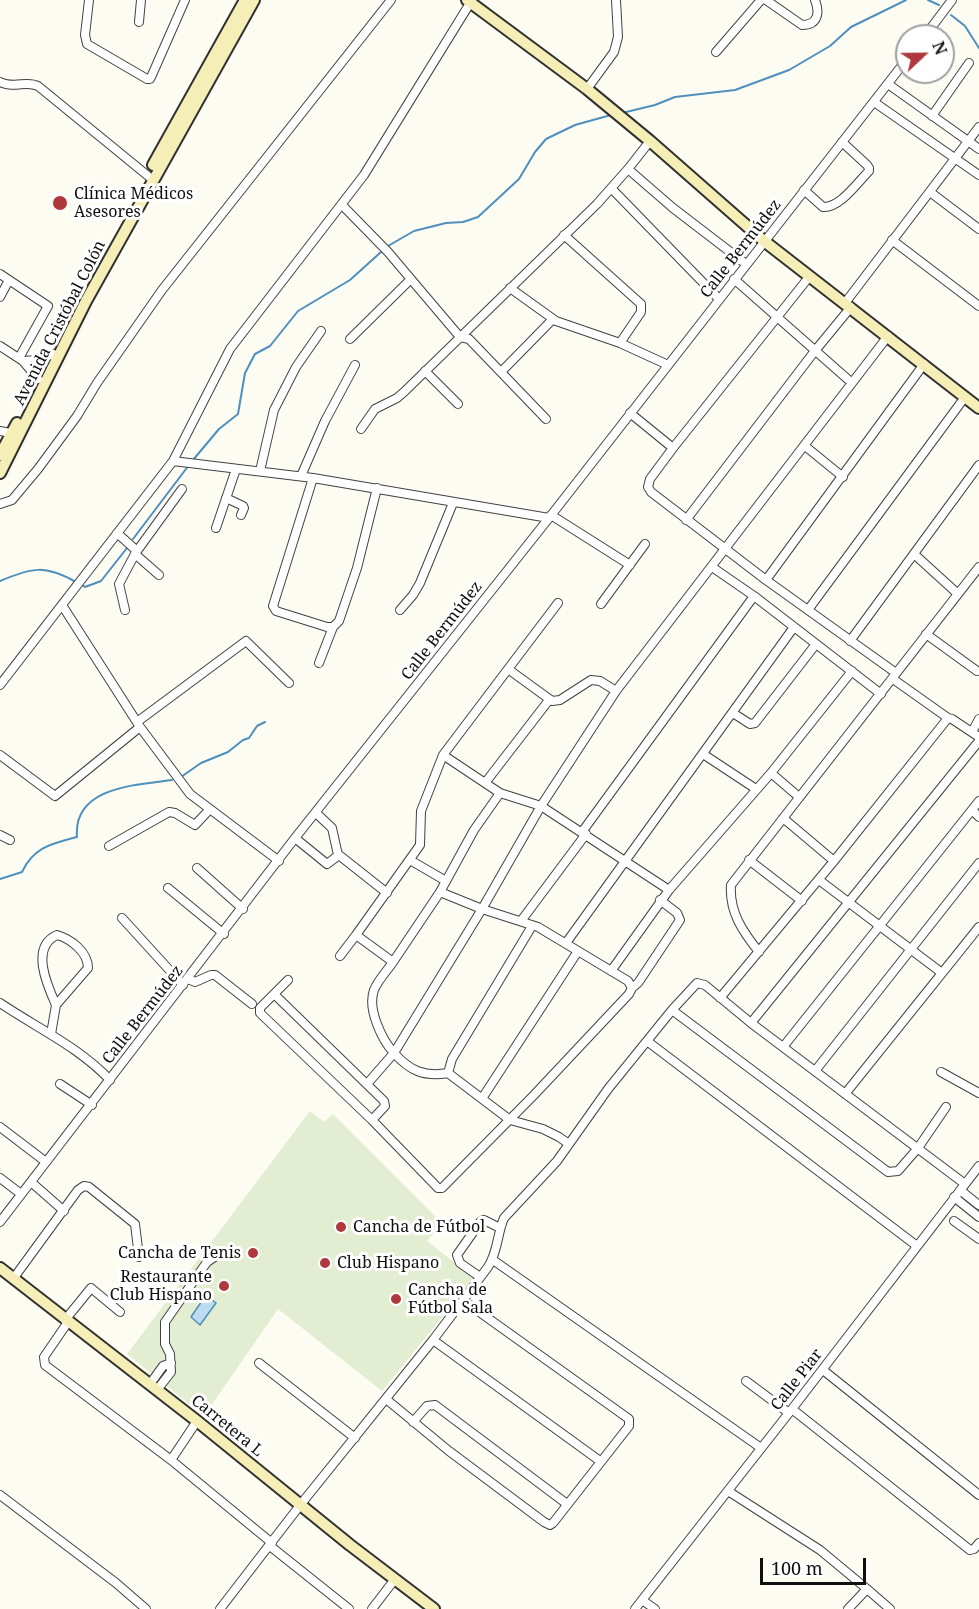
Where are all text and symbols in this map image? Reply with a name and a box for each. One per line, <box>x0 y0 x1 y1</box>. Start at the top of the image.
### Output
north arrow <box>895 24 955 84</box>
text: N <box>927 38 952 58</box>
place label: Clínica Médicos Asesores <box>74 184 193 222</box>
marker: Clínica Médicos Asesores <box>51 194 69 212</box>
street label: Calle Bermúdez <box>697 196 785 302</box>
street label: Avenida Cristóbal Colón <box>10 237 110 409</box>
street label: Calle Bermúdez <box>398 578 486 684</box>
street label: Calle Bermúdez <box>99 962 187 1068</box>
place label: Cancha de Fútbol <box>353 1217 485 1237</box>
marker: Cancha de Fútbol <box>334 1220 348 1234</box>
place label: Cancha de Tenis <box>118 1243 241 1263</box>
marker: Cancha de Tenis <box>246 1246 260 1260</box>
place label: Club Hispano <box>337 1253 439 1273</box>
marker: Club Hispano <box>318 1256 332 1270</box>
place label: Restaurante Club Hispano <box>110 1267 212 1305</box>
marker: Restaurante Club Hispano <box>217 1279 231 1293</box>
place label: Cancha de Fútbol Sala <box>408 1280 493 1318</box>
marker: Cancha de Fútbol Sala <box>389 1292 403 1306</box>
street label: Calle Piar <box>767 1345 827 1415</box>
street label: Carretera L <box>187 1391 267 1461</box>
scale bar <box>763 1546 870 1584</box>
text: 100 m <box>771 1556 823 1580</box>

